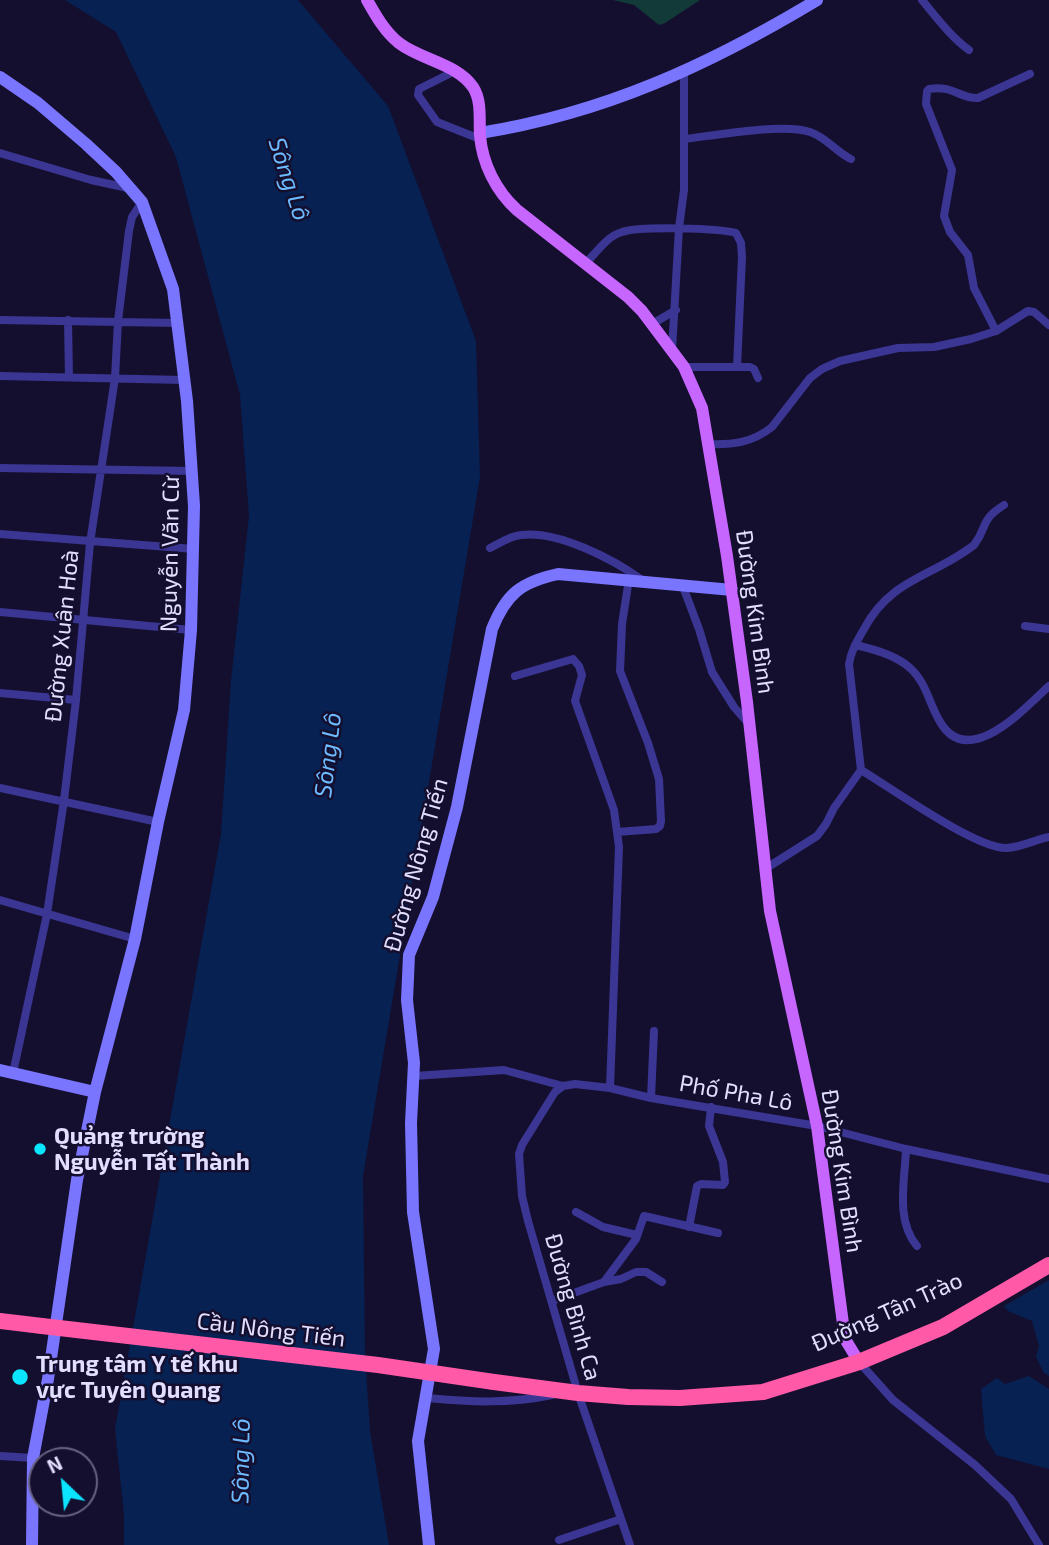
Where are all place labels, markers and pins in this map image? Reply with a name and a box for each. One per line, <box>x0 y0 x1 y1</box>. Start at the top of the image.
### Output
place label: Quảng trường Nguyễn Tất Thành <box>54 1122 250 1176</box>
marker: Quảng trường Nguyễn Tất Thành <box>32 1141 48 1157</box>
place label: Trung tâm Y tế khu vực Tuyên Quang <box>36 1350 238 1404</box>
marker: Trung tâm Y tế khu vực Tuyên Quang <box>10 1367 30 1387</box>

